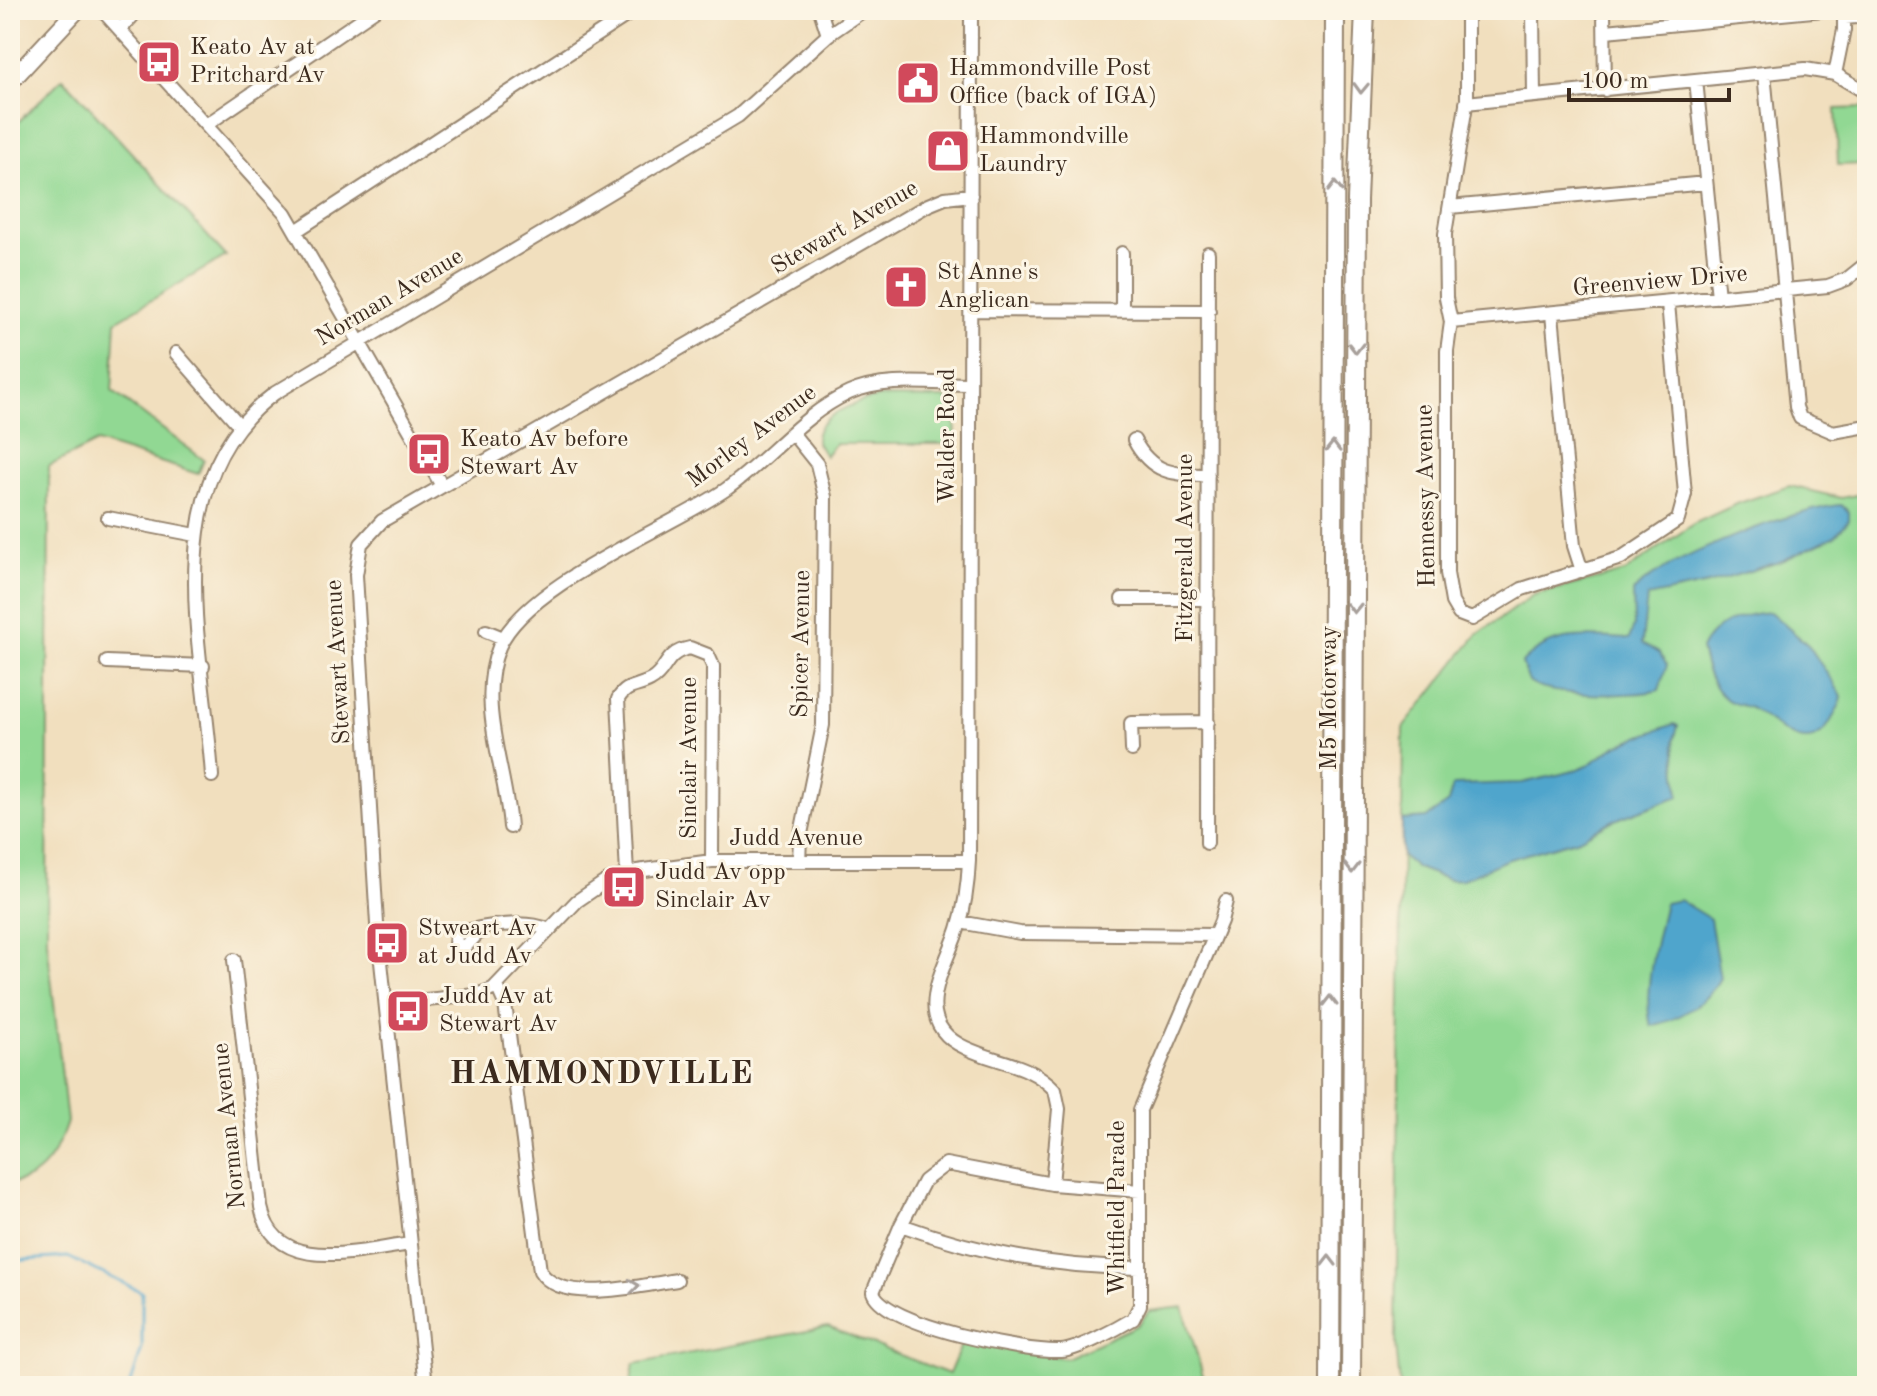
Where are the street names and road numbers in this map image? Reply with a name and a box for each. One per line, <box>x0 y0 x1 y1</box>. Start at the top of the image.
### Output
street label: Stewart Avenue <box>767 176 923 280</box>
street label: Norman Avenue <box>312 245 468 351</box>
street label: Greenview Drive <box>1572 262 1748 302</box>
street label: Walder Road <box>936 368 960 504</box>
street label: Morley Avenue <box>683 381 821 493</box>
street label: Hennessy Avenue <box>1413 404 1441 588</box>
street label: Fitzgerald Avenue <box>1174 453 1198 643</box>
street label: Spicer Avenue <box>789 570 815 718</box>
street label: Stewart Avenue <box>323 579 355 745</box>
street label: M5 Motorway <box>1318 625 1342 770</box>
street label: Sinclair Avenue <box>678 677 702 839</box>
street label: Judd Avenue <box>729 827 863 851</box>
street label: Norman Avenue <box>209 1042 251 1210</box>
street label: Whitfield Parade <box>1106 1120 1130 1296</box>

